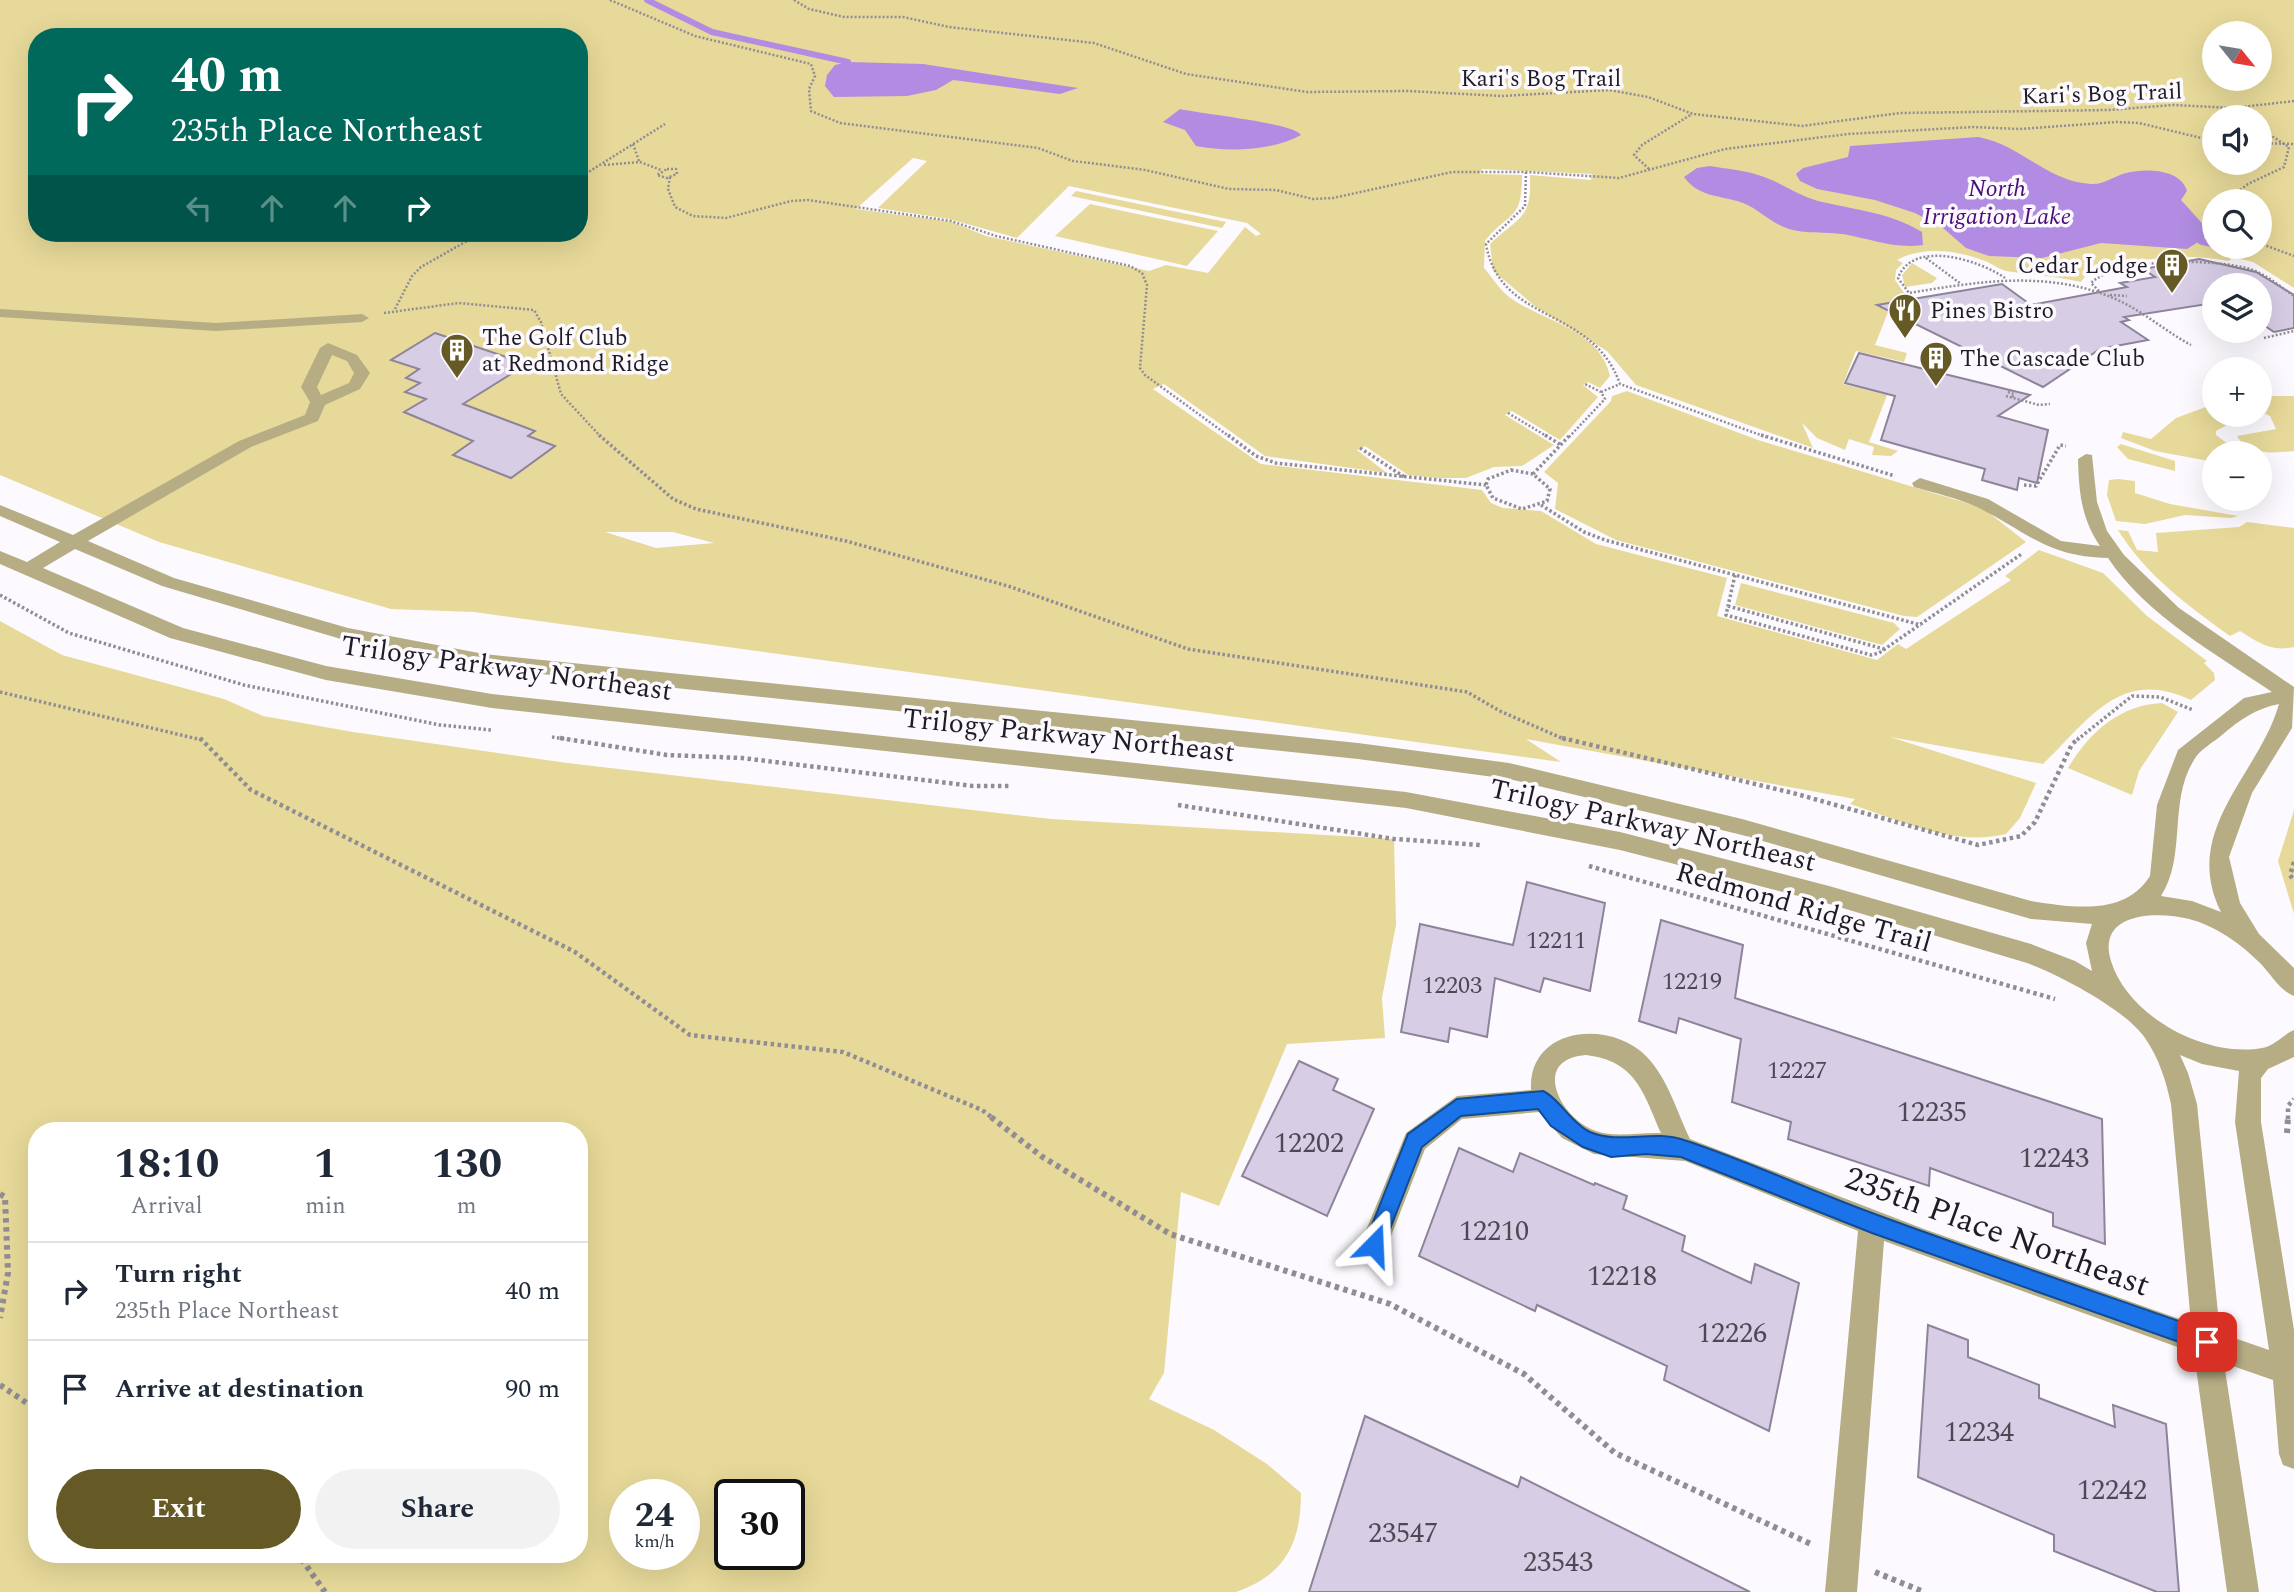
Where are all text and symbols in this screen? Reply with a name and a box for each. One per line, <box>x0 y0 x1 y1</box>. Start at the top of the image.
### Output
north arrow <box>2202 21 2272 91</box>
map controls <box>2202 21 2272 511</box>
text: 40 m <box>171 39 282 114</box>
icon: right <box>56 56 147 147</box>
street label: Kari's Bog Trail <box>1461 62 1621 97</box>
street label: Kari's Bog Trail <box>2021 74 2183 115</box>
button: sound <box>2202 105 2272 175</box>
text: 235th Place Northeast <box>171 107 483 156</box>
water label: North Irrigation Lake <box>1923 171 2071 235</box>
icon: left <box>180 189 218 227</box>
icon: ahead <box>253 189 291 227</box>
icon: ahead <box>326 189 364 227</box>
icon: right <box>399 189 437 227</box>
button: search <box>2202 189 2272 259</box>
building icon: Cedar Lodge <box>2153 246 2191 295</box>
place label: Cedar Lodge <box>2018 249 2148 284</box>
button: layers <box>2202 273 2272 343</box>
restaurant icon: Pines Bistro <box>1886 291 1924 340</box>
place label: Pines Bistro <box>1930 294 2054 329</box>
place label: The Golf Club at Redmond Ridge <box>482 321 669 382</box>
building icon: The Golf Club at Redmond Ridge <box>438 331 476 380</box>
building icon: The Cascade Club <box>1917 339 1955 388</box>
place label: The Cascade Club <box>1960 342 2145 377</box>
button: + <box>2202 357 2272 427</box>
button: − <box>2202 441 2272 511</box>
street label: Trilogy Parkway Northeast <box>339 624 675 713</box>
street label: Trilogy Parkway Northeast <box>901 697 1237 774</box>
street label: Trilogy Parkway Northeast <box>1485 767 1820 884</box>
street label: Redmond Ridge Trail <box>1671 850 1937 965</box>
house number: 12211 <box>1526 923 1586 959</box>
house number: 12219 <box>1662 964 1722 1000</box>
house number: 12203 <box>1422 968 1482 1004</box>
house number: 12227 <box>1767 1053 1827 1089</box>
house number: 12235 <box>1897 1091 1967 1134</box>
house number: 12202 <box>1274 1122 1344 1165</box>
text: 18:10 <box>114 1133 219 1196</box>
text: 1 <box>314 1133 337 1196</box>
text: 130 <box>431 1133 502 1196</box>
house number: 12243 <box>2019 1137 2089 1180</box>
street label: 235th Place Northeast <box>1838 1153 2157 1310</box>
text: Arrival <box>131 1189 202 1224</box>
text: min <box>305 1189 346 1224</box>
text: m <box>457 1189 477 1224</box>
position arrow <box>1337 1208 1411 1282</box>
house number: 12210 <box>1459 1210 1529 1253</box>
text: Turn right <box>115 1254 242 1294</box>
house number: 12218 <box>1587 1255 1657 1298</box>
text: 40 m <box>505 1271 560 1311</box>
icon: right <box>56 1272 94 1310</box>
text: 235th Place Northeast <box>115 1294 339 1329</box>
house number: 12226 <box>1697 1312 1767 1355</box>
pin <box>2177 1312 2237 1372</box>
icon: arrive <box>2188 1323 2226 1361</box>
text: Arrive at destination <box>115 1369 364 1409</box>
text: 90 m <box>505 1369 560 1409</box>
icon: arrive <box>56 1370 94 1408</box>
house number: 12234 <box>1944 1411 2014 1454</box>
button: Exit <box>56 1469 301 1549</box>
button: Share <box>315 1469 560 1549</box>
house number: 12242 <box>2077 1469 2147 1512</box>
speed limit sign: 30 <box>714 1479 805 1570</box>
text: 24 <box>635 1489 674 1542</box>
house number: 23547 <box>1368 1512 1438 1555</box>
text: km/h <box>634 1528 675 1555</box>
house number: 23543 <box>1523 1541 1593 1584</box>

